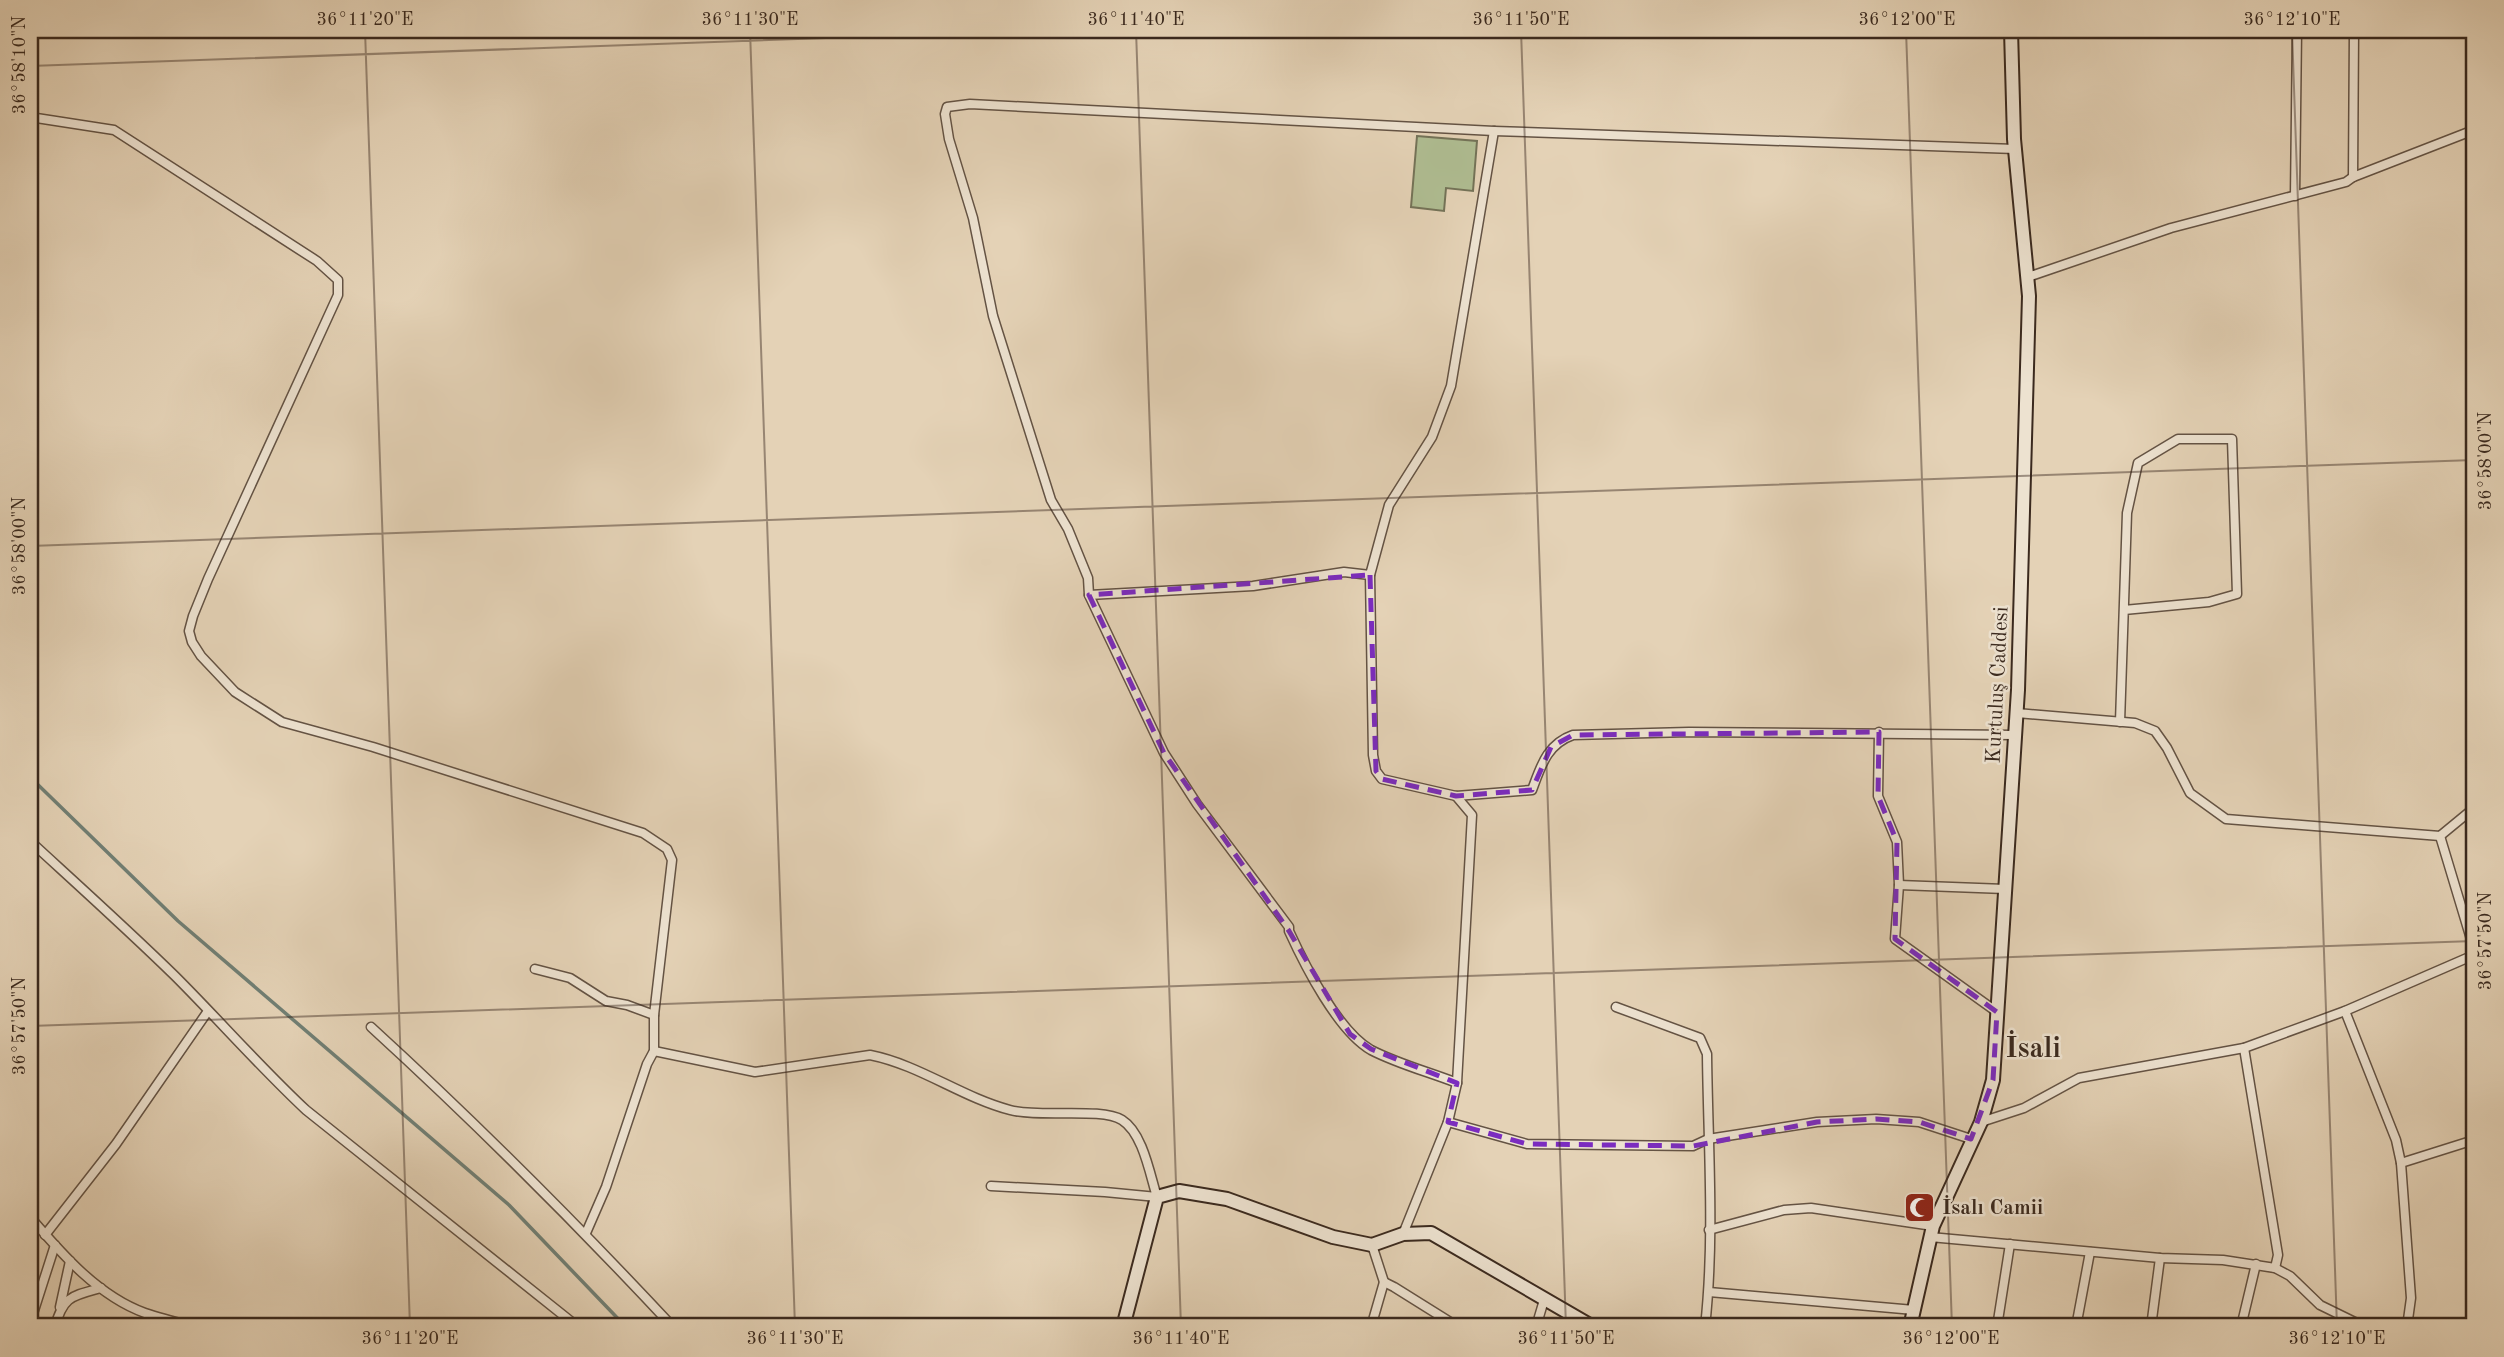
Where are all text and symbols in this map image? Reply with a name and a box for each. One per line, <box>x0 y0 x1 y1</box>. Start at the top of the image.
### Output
text: 36°11'20"E <box>317 11 413 29</box>
text: 36°11'30"E <box>702 11 798 29</box>
text: 36°11'40"E <box>1088 11 1184 29</box>
text: 36°11'50"E <box>1473 11 1569 29</box>
text: 36°12'00"E <box>1859 11 1955 29</box>
text: 36°12'10"E <box>2244 11 2340 29</box>
text: 36°58'10"N <box>11 16 29 114</box>
text: 36°58'00"N <box>2477 412 2495 510</box>
text: 36°58'00"N <box>11 497 29 595</box>
street label: Kurtuluş Caddesi <box>1983 606 2013 764</box>
text: 36°57'50"N <box>2477 892 2495 990</box>
text: 36°57'50"N <box>11 977 29 1075</box>
district label: İsali <box>2005 1030 2061 1064</box>
mosque icon: İsalı Camii <box>1902 1191 1936 1225</box>
place label: İsalı Camii <box>1942 1195 2043 1219</box>
text: 36°11'20"E <box>362 1330 458 1348</box>
text: 36°11'30"E <box>747 1330 843 1348</box>
text: 36°11'40"E <box>1133 1330 1229 1348</box>
text: 36°11'50"E <box>1518 1330 1614 1348</box>
text: 36°12'00"E <box>1903 1330 1999 1348</box>
text: 36°12'10"E <box>2289 1330 2385 1348</box>

